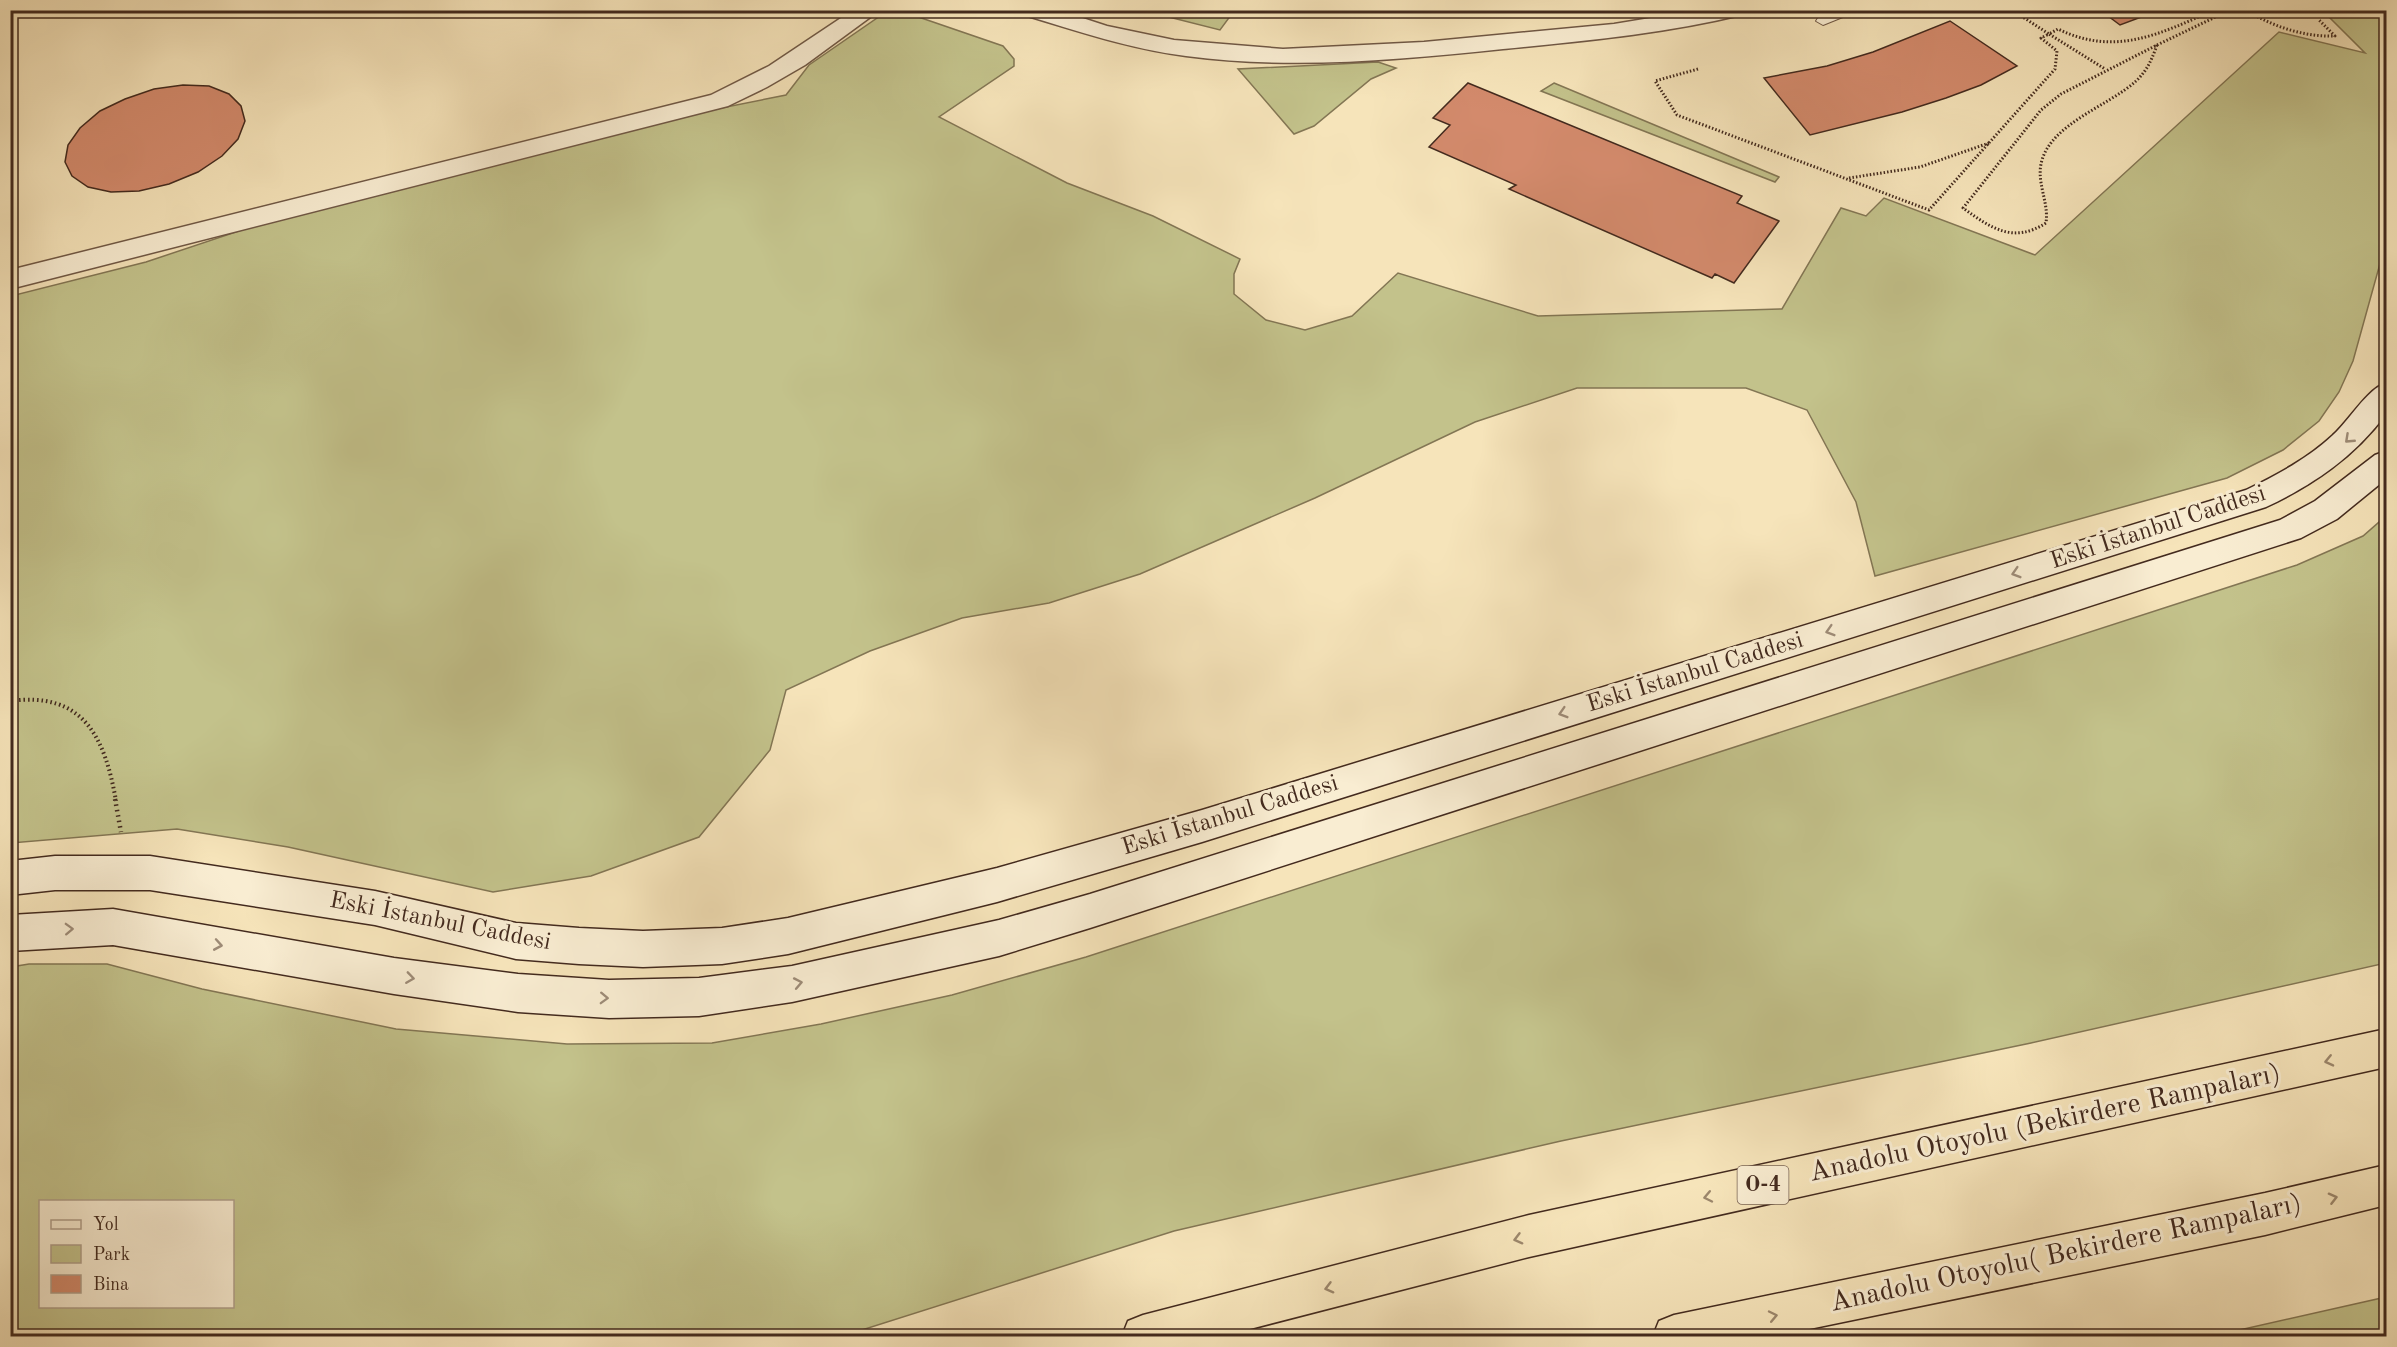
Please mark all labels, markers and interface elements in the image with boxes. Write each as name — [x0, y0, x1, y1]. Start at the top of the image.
one-way arrow — [2346, 432, 2356, 443]
street label: Eski İstanbul Caddesi — [2046, 479, 2269, 574]
one-way arrow — [2011, 566, 2022, 579]
one-way arrow — [1825, 624, 1836, 636]
street label: Eski İstanbul Caddesi — [1583, 626, 1806, 717]
one-way arrow — [1558, 706, 1569, 718]
street label: Eski İstanbul Caddesi — [1118, 769, 1341, 860]
street label: Eski İstanbul Caddesi — [327, 886, 553, 955]
one-way arrow — [64, 922, 73, 935]
one-way arrow — [213, 939, 223, 951]
one-way arrow — [406, 971, 415, 983]
one-way arrow — [793, 977, 803, 990]
one-way arrow — [600, 992, 609, 1005]
one-way arrow — [2325, 1054, 2335, 1067]
street label: Anadolu Otoyolu (Bekirdere Rampaları) — [1807, 1060, 2283, 1188]
road number: O-4 — [1738, 1166, 1788, 1204]
one-way arrow — [1704, 1190, 1714, 1203]
street label: Anadolu Otoyolu( Bekirdere Rampaları) — [1828, 1190, 2304, 1318]
one-way arrow — [2328, 1192, 2338, 1205]
legend — [39, 1200, 234, 1308]
text: Yol — [93, 1216, 119, 1234]
one-way arrow — [1513, 1232, 1524, 1244]
text: Park — [93, 1246, 130, 1264]
text: Bina — [93, 1276, 129, 1294]
one-way arrow — [1324, 1281, 1335, 1293]
one-way arrow — [1767, 1310, 1777, 1323]

